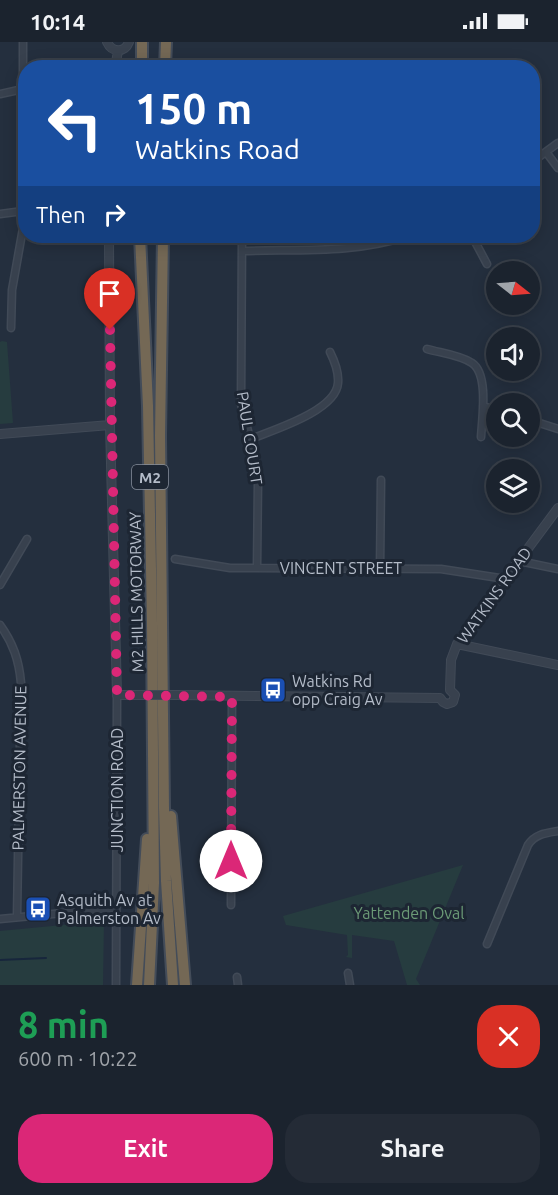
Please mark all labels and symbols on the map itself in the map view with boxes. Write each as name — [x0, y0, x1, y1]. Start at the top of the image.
north arrow — [486, 261, 540, 315]
pin — [84, 268, 135, 330]
street label: PAUL COURT — [234, 390, 266, 486]
road number: M2 — [132, 465, 168, 489]
street label: M2 HILLS MOTORWAY — [126, 511, 146, 672]
street label: WATKINS ROAD — [453, 543, 535, 647]
street label: VINCENT STREET — [280, 559, 402, 577]
place label: Watkins Rd opp Craig Av — [292, 672, 383, 708]
bus stop icon: Watkins Rd opp Craig Av — [258, 675, 288, 705]
street label: PALMERSTON AVENUE — [9, 685, 29, 851]
street label: JUNCTION ROAD — [108, 728, 126, 852]
position arrow — [199, 829, 263, 893]
place label: Asquith Av at Palmerston Av — [57, 891, 161, 927]
bus stop icon: Asquith Av at Palmerston Av — [23, 894, 53, 924]
park label: Yattenden Oval — [353, 904, 465, 922]

